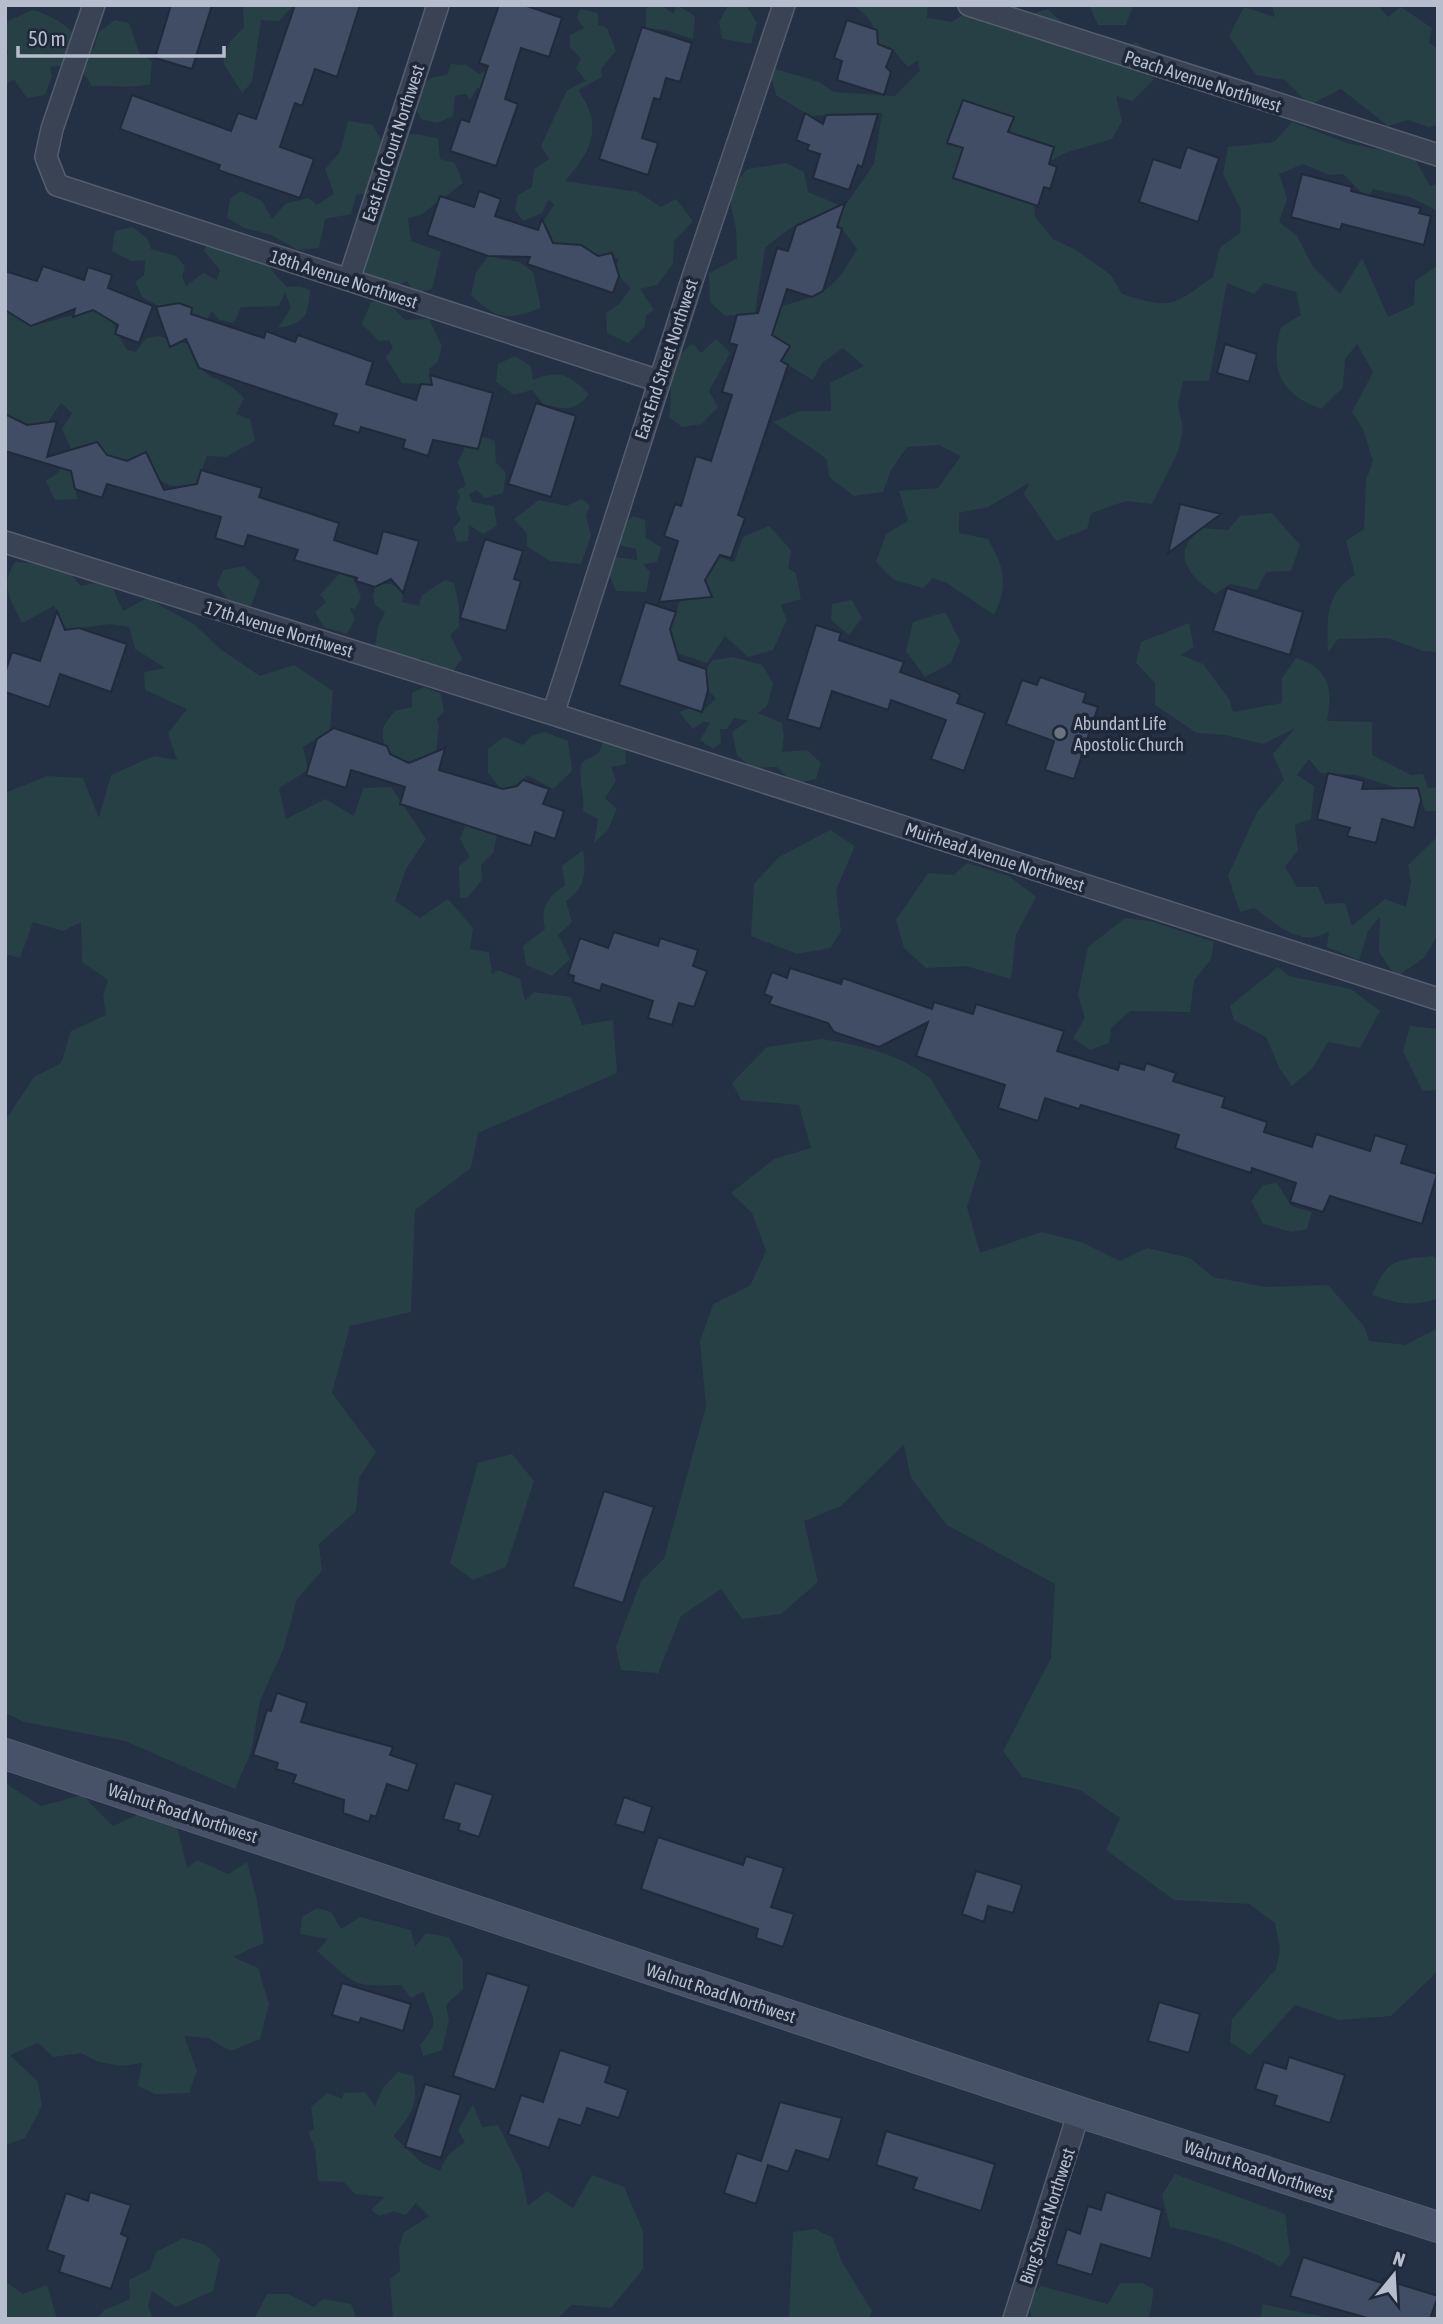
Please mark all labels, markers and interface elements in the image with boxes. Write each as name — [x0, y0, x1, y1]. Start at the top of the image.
scale bar — [18, 14, 224, 58]
text: 50 m — [28, 26, 66, 50]
street label: Peach Avenue Northwest — [1122, 46, 1284, 116]
street label: East End Court Northwest — [358, 62, 428, 224]
street label: 18th Avenue Northwest — [268, 245, 420, 313]
street label: East End Street Northwest — [630, 276, 702, 442]
street label: 17th Avenue Northwest — [202, 596, 356, 662]
place label: Abundant Life Apostolic Church — [1074, 713, 1184, 755]
marker: Abundant Life Apostolic Church — [1052, 725, 1068, 741]
street label: Muirhead Avenue Northwest — [903, 818, 1087, 896]
street label: Walnut Road Northwest — [106, 1779, 260, 1847]
street label: Walnut Road Northwest — [644, 1959, 798, 2027]
street label: Walnut Road Northwest — [1182, 2136, 1336, 2204]
street label: Bing Street Northwest — [1015, 2145, 1079, 2287]
north arrow — [1359, 2240, 1429, 2310]
text: N — [1391, 2247, 1408, 2271]

